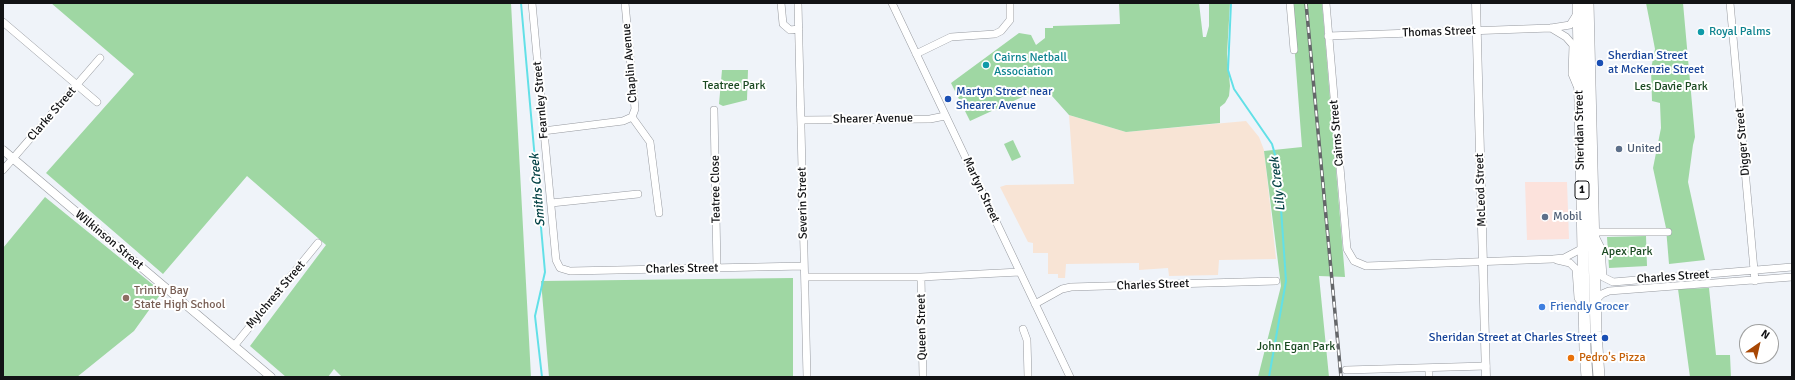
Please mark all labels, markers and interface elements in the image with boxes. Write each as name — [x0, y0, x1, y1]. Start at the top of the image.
street label: Chaplin Avenue — [619, 23, 641, 103]
street label: Thomas Street — [1402, 24, 1476, 40]
place label: Royal Palms — [1709, 25, 1771, 39]
marker: Royal Palms — [1696, 27, 1706, 37]
place label: Sherdian Street at McKenzie Street — [1608, 49, 1704, 77]
place label: Cairns Netball Association — [994, 51, 1067, 79]
marker: Sherdian Street at McKenzie Street — [1595, 58, 1605, 68]
marker: Cairns Netball Association — [981, 60, 991, 70]
street label: Fearnley Street — [530, 61, 552, 139]
park label: Teatree Park — [703, 79, 765, 93]
park label: Les Davie Park — [1634, 80, 1708, 94]
street label: Clarke Street — [25, 84, 79, 144]
place label: Martyn Street near Shearer Avenue — [956, 85, 1052, 113]
street label: Sheridan Street — [1572, 90, 1588, 170]
marker: Martyn Street near Shearer Avenue — [943, 94, 953, 104]
street label: Cairns Street — [1327, 99, 1347, 167]
street label: Digger Street — [1733, 107, 1753, 177]
street label: Shearer Avenue — [833, 111, 913, 127]
place label: United — [1627, 142, 1661, 156]
marker: United — [1614, 144, 1624, 154]
water label: Smiths Creek — [527, 153, 549, 227]
street label: McLeod Street — [1473, 153, 1489, 227]
street label: Teatree Close — [708, 155, 724, 223]
street label: Martyn Street — [960, 155, 1002, 225]
water label: Lily Creek — [1267, 156, 1289, 212]
street label: Severin Street — [795, 167, 811, 239]
road number: 1 — [1575, 181, 1589, 199]
street label: Wilkinson Street — [72, 207, 146, 273]
place label: Mobil — [1553, 210, 1582, 224]
marker: Mobil — [1540, 212, 1550, 222]
park label: Apex Park — [1602, 245, 1652, 259]
street label: Mylchrest Street — [243, 258, 309, 332]
street label: Charles Street — [645, 261, 719, 277]
street label: Charles Street — [1636, 267, 1710, 287]
street label: Charles Street — [1116, 277, 1190, 293]
place label: Trinity Bay State High School — [134, 284, 225, 312]
marker: Trinity Bay State High School — [121, 293, 131, 303]
street label: Queen Street — [914, 293, 930, 361]
place label: Friendly Grocer — [1550, 300, 1629, 314]
marker: Friendly Grocer — [1537, 302, 1547, 312]
north arrow — [1739, 324, 1779, 364]
text: N — [1759, 327, 1772, 342]
place label: Sheridan Street at Charles Street — [1429, 331, 1597, 345]
marker: Sheridan Street at Charles Street — [1600, 333, 1610, 343]
park label: John Egan Park — [1257, 340, 1335, 354]
place label: Pedro's Pizza — [1579, 351, 1645, 365]
marker: Pedro's Pizza — [1566, 353, 1576, 363]

